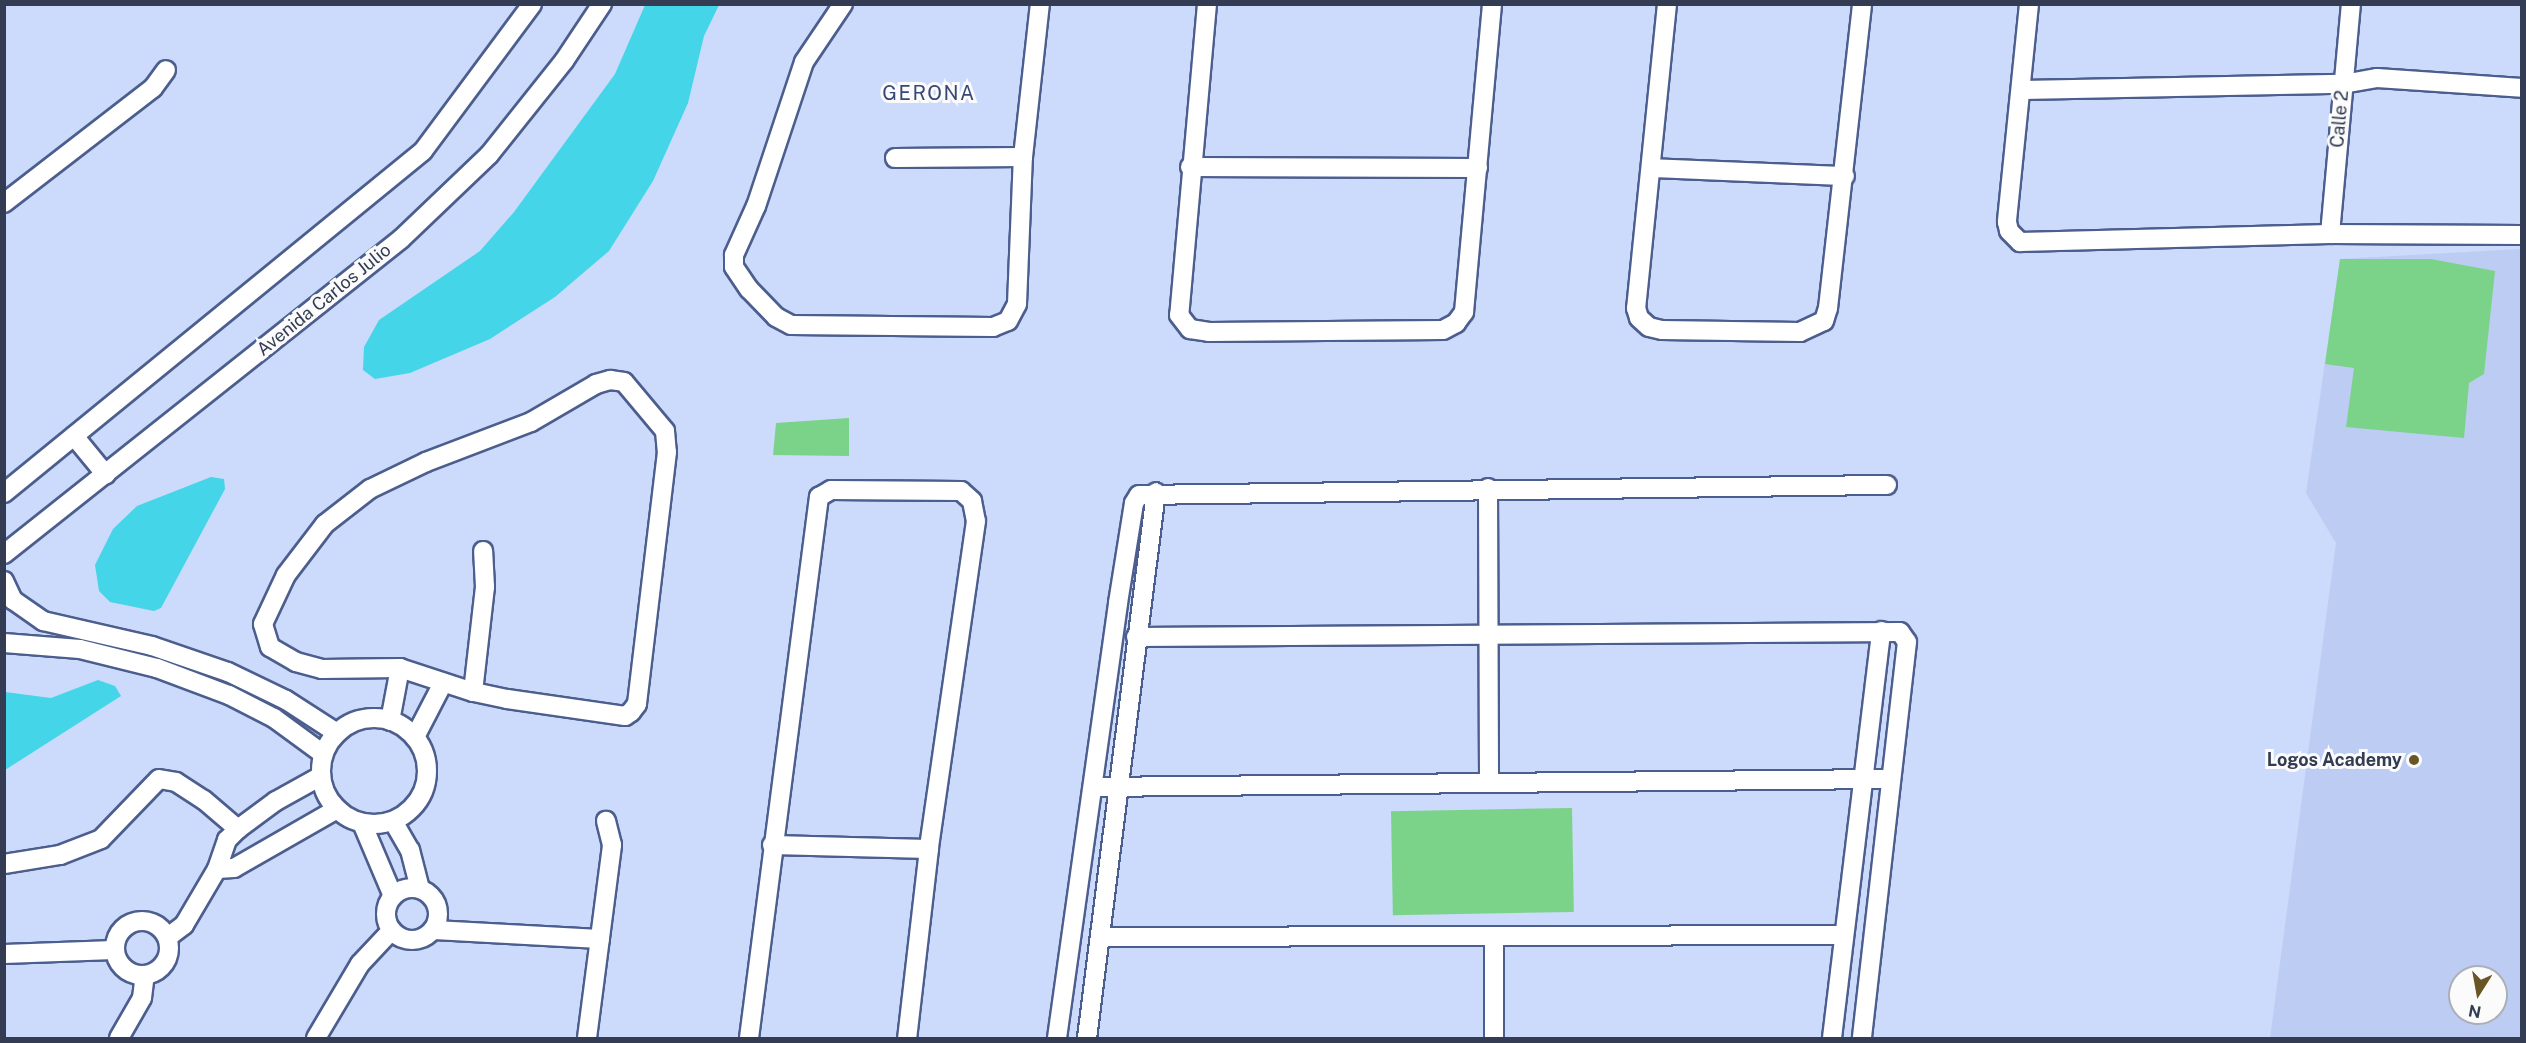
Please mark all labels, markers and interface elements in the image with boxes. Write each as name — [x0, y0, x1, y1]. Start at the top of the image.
district label: GERONA — [882, 81, 976, 105]
street label: Calle 2 — [2327, 89, 2353, 149]
street label: Avenida Carlos Julio — [253, 239, 395, 361]
place label: Logos Academy — [2267, 749, 2402, 771]
marker: Logos Academy — [2407, 753, 2421, 767]
north arrow — [2448, 965, 2508, 1025]
text: N — [2467, 1001, 2483, 1022]

